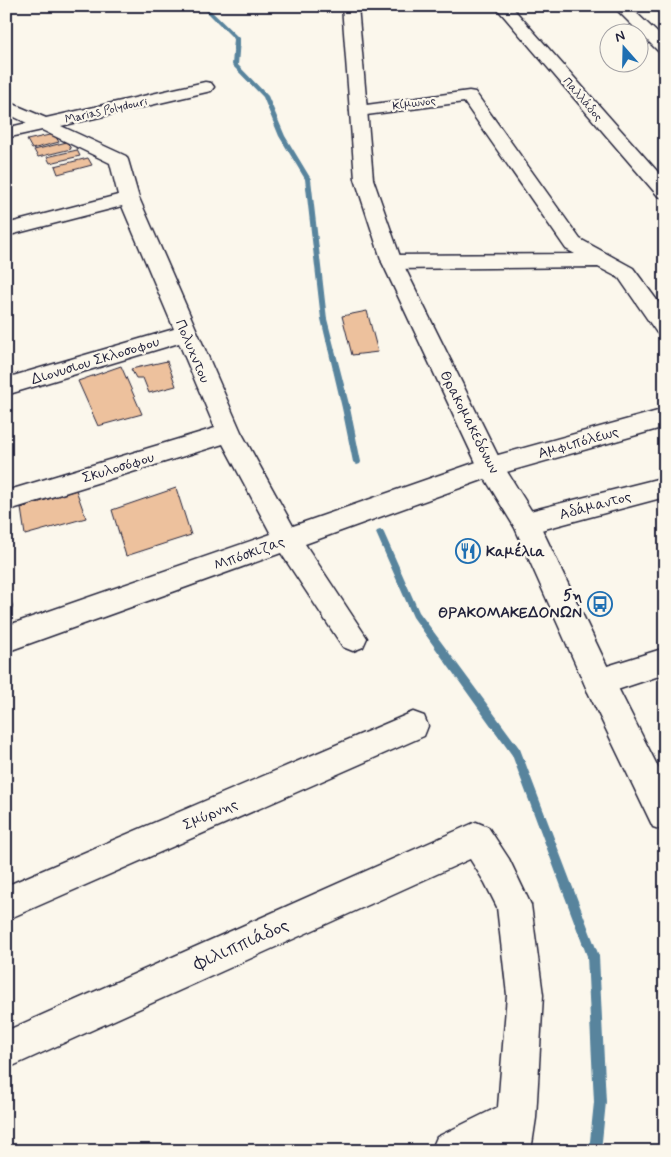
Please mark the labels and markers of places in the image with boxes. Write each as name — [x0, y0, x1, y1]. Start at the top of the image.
restaurant icon: Καμέλια — [455, 538, 481, 564]
place label: Καμέλια — [486, 541, 545, 562]
place label: 5η ΘΡΑΚΟΜΑΚΕΔΟΝΩΝ — [438, 586, 582, 623]
bus stop icon: 5η ΘΡΑΚΟΜΑΚΕΔΟΝΩΝ — [587, 591, 613, 617]

